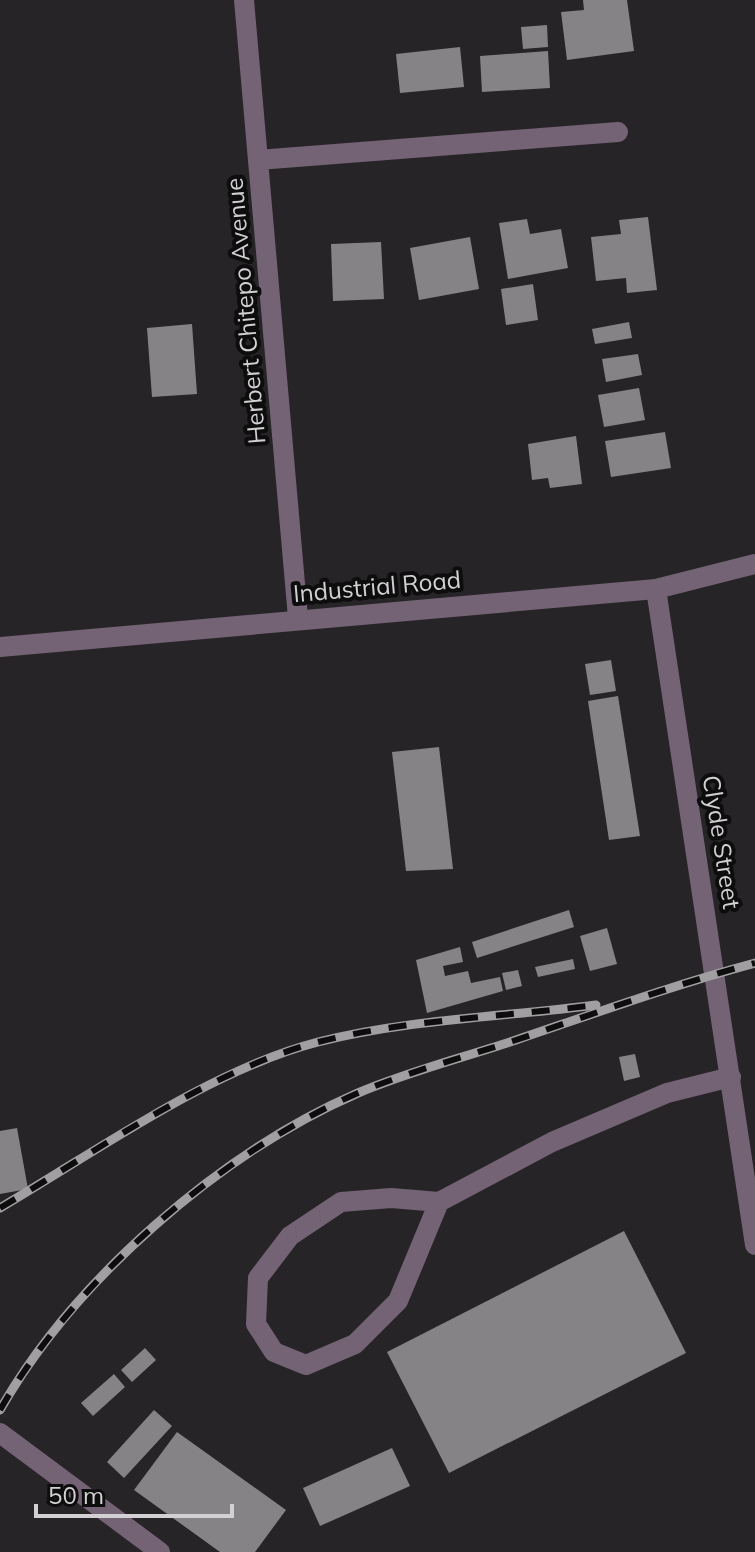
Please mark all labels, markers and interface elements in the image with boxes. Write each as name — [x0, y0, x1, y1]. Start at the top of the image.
street label: Herbert Chitepo Avenue — [218, 177, 272, 445]
street label: Industrial Road — [292, 564, 462, 608]
street label: Clyde Street — [697, 773, 747, 911]
scale bar — [36, 1468, 232, 1518]
text: 50 m — [48, 1480, 104, 1510]

